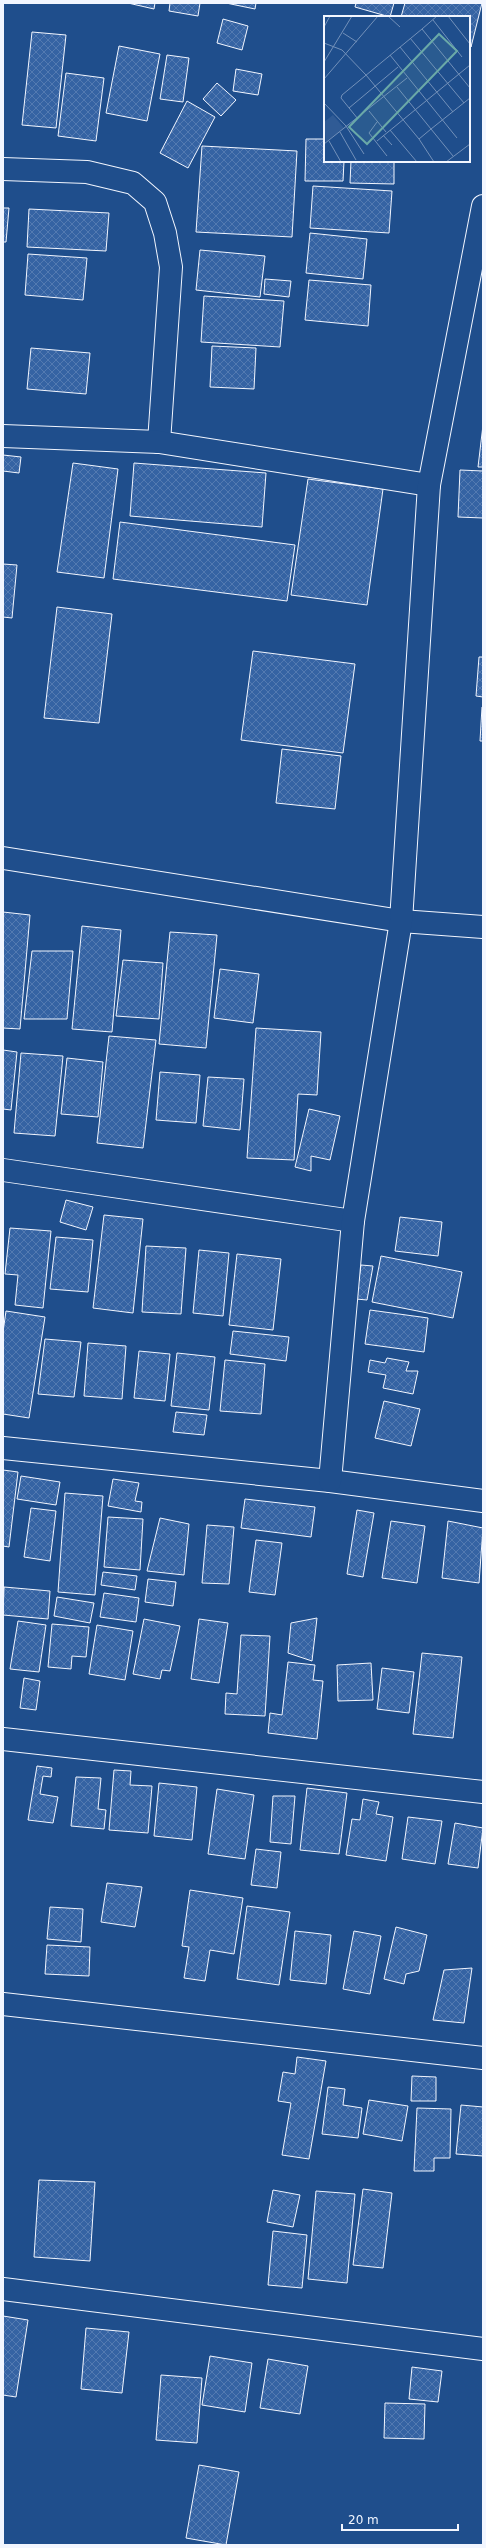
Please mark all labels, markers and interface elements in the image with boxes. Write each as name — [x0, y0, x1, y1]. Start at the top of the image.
inset map — [324, 16, 470, 162]
scale bar — [342, 2506, 458, 2532]
text: 20 m — [348, 2513, 379, 2527]

